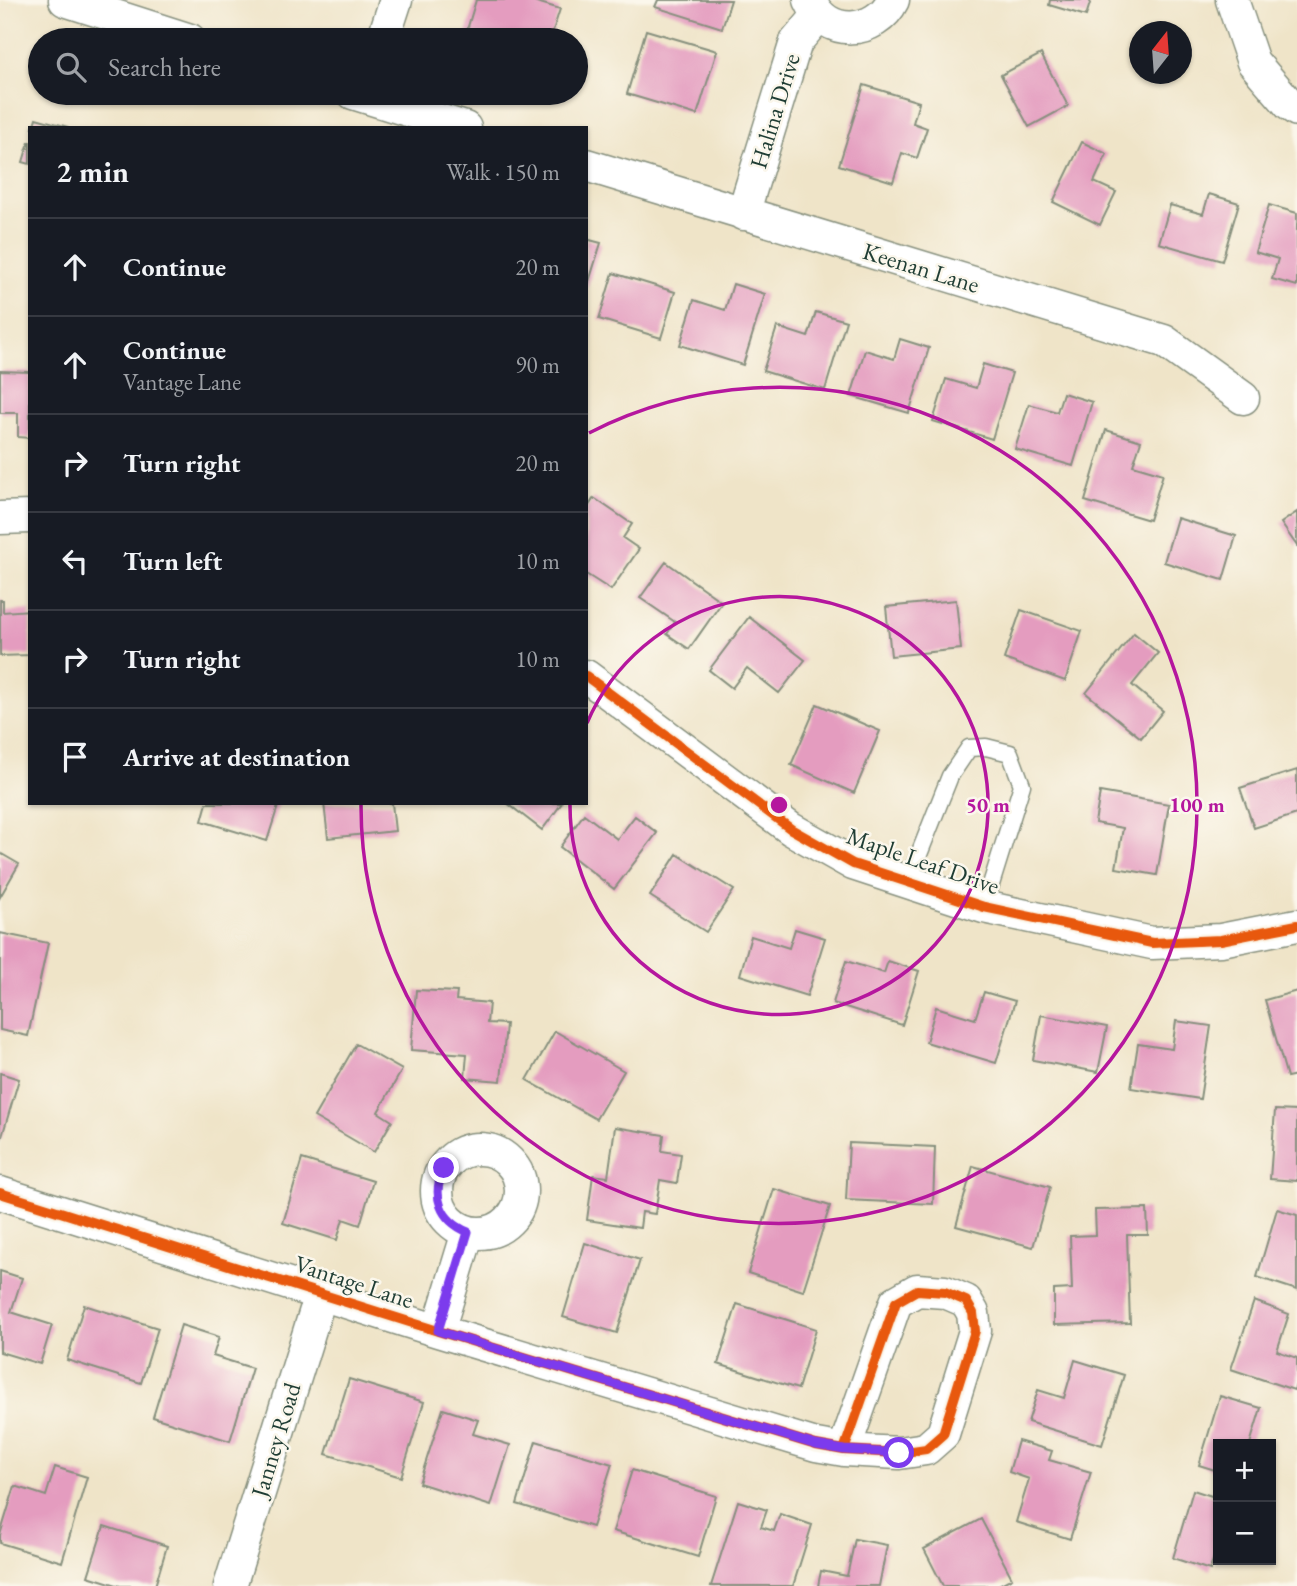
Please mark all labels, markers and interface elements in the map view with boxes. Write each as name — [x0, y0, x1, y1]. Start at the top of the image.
north arrow — [1129, 21, 1192, 84]
search box — [28, 28, 588, 105]
icon: search — [52, 48, 90, 86]
street label: Halina Drive — [742, 49, 807, 172]
text: Search here — [108, 50, 221, 84]
text: 2 min — [56, 152, 129, 191]
text: Walk · 150 m — [446, 157, 560, 187]
street label: Keenan Lane — [859, 235, 983, 300]
icon: ahead — [56, 248, 94, 286]
text: Continue — [123, 250, 226, 284]
text: 20 m — [515, 252, 560, 282]
text: Continue — [123, 333, 226, 367]
icon: ahead — [56, 346, 94, 384]
text: 90 m — [515, 350, 560, 380]
text: Vantage Lane — [123, 367, 241, 397]
icon: right — [56, 444, 94, 482]
text: Turn right — [123, 446, 241, 480]
text: 20 m — [515, 448, 560, 478]
icon: left — [56, 542, 94, 580]
text: Turn left — [123, 544, 222, 578]
text: 10 m — [515, 546, 560, 576]
icon: right — [56, 640, 94, 678]
text: Turn right — [123, 642, 241, 676]
text: 10 m — [515, 644, 560, 674]
icon: arrive — [56, 738, 94, 776]
text: Arrive at destination — [123, 740, 350, 774]
text: 50 m — [966, 791, 1010, 818]
text: 100 m — [1169, 791, 1225, 818]
centre of rings — [767, 793, 791, 817]
street label: Maple Leaf Drive — [843, 820, 1004, 901]
route end — [428, 1152, 459, 1183]
street label: Vantage Lane — [291, 1248, 418, 1315]
street label: Janney Road — [243, 1378, 308, 1503]
route start — [883, 1437, 914, 1468]
map controls — [1213, 1439, 1276, 1565]
button: + — [1213, 1439, 1276, 1502]
button: − — [1213, 1502, 1276, 1565]

